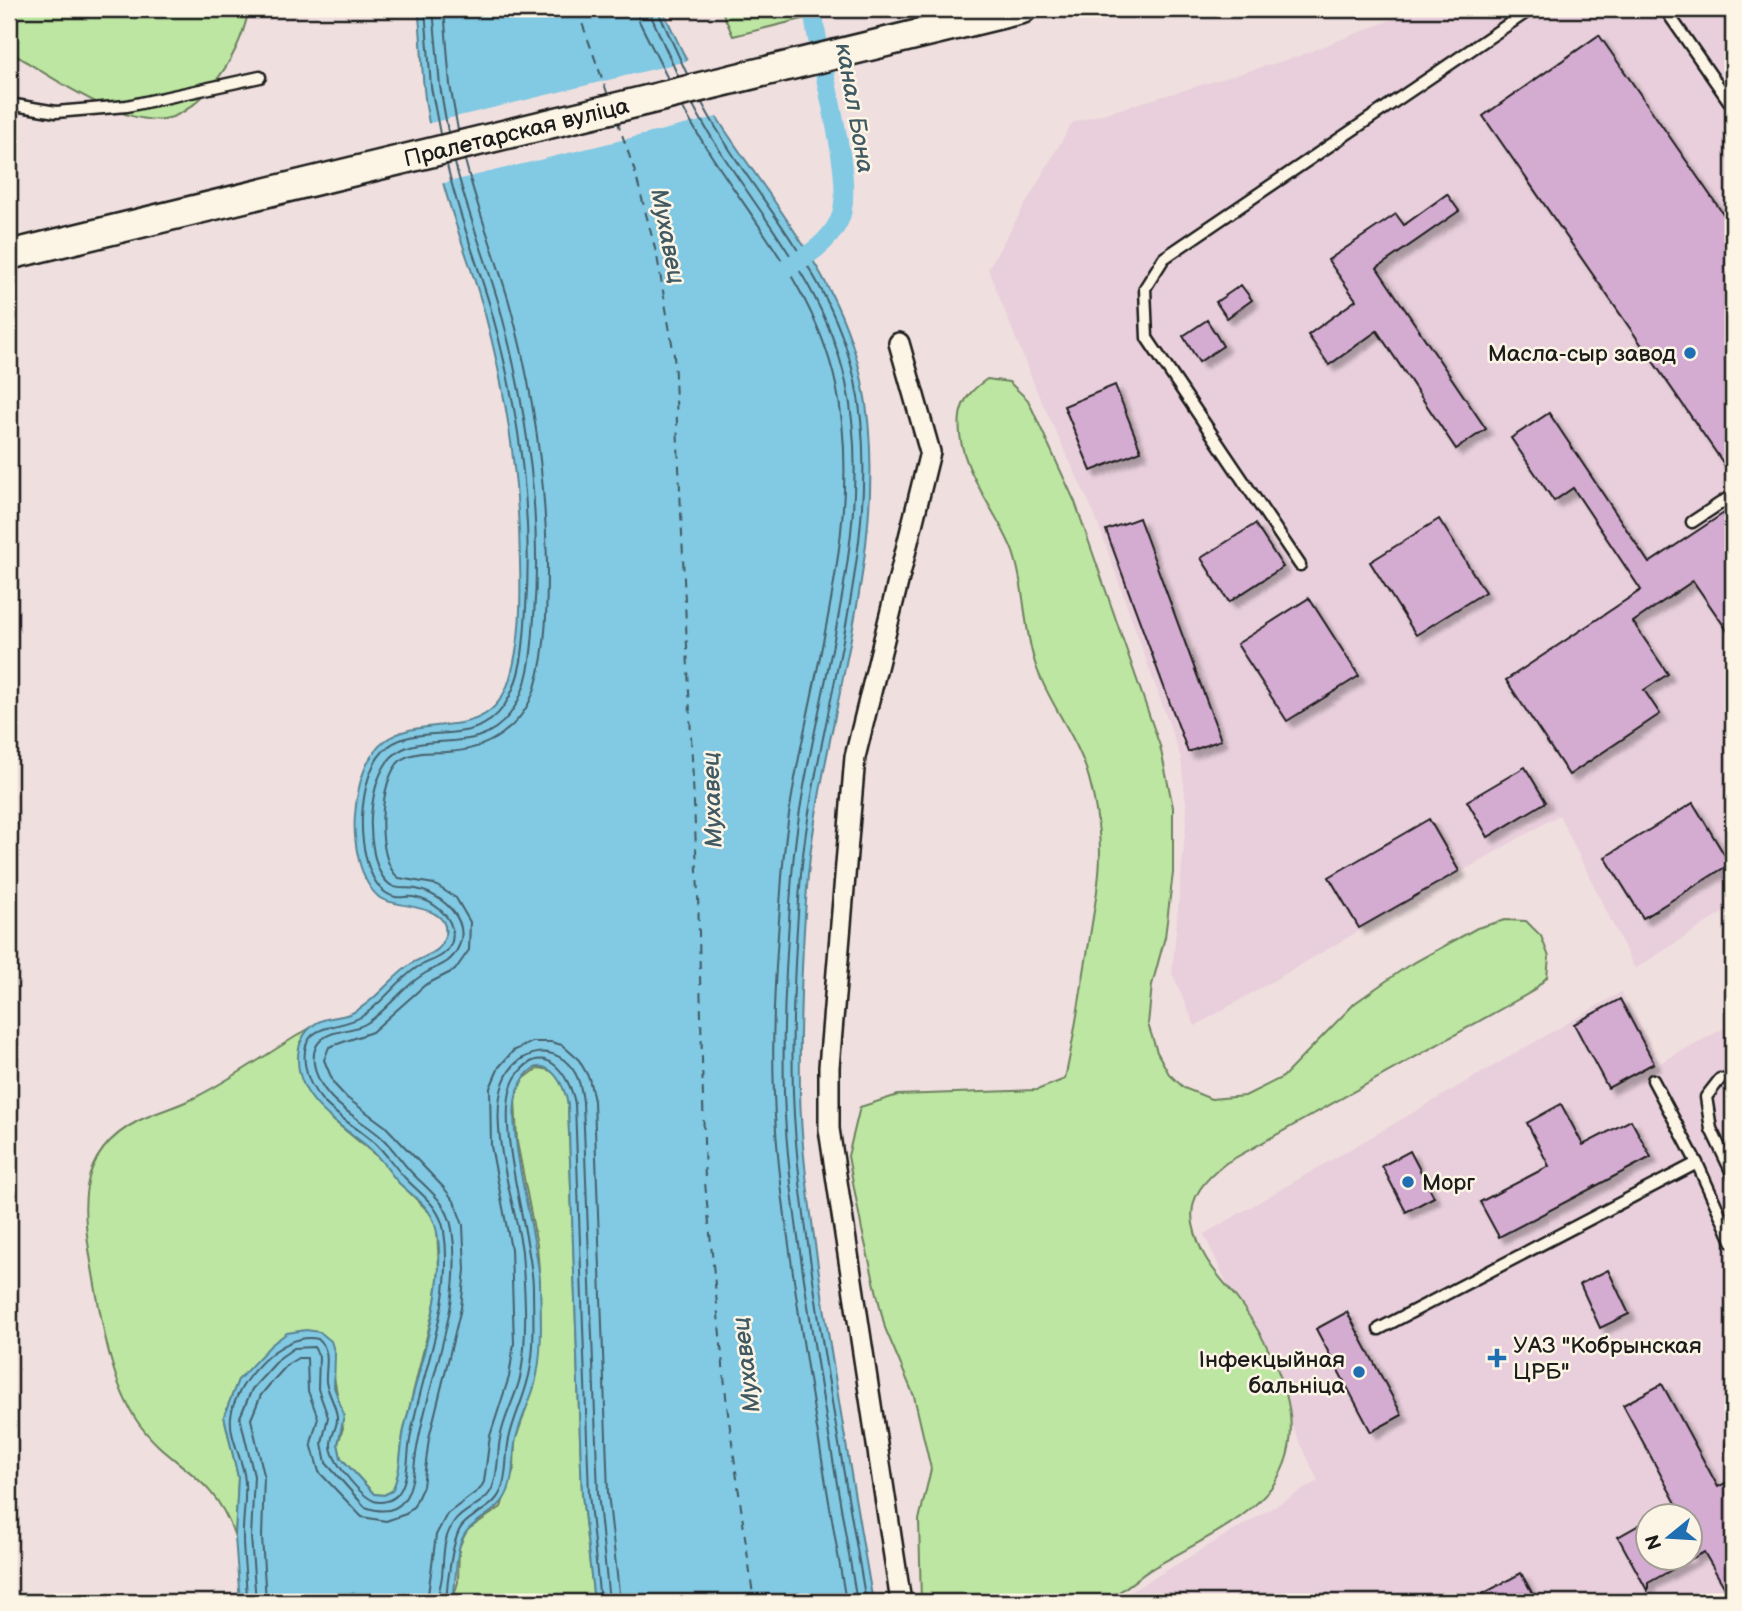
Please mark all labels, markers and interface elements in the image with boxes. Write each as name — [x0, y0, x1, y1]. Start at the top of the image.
water label: канал Бона — [829, 41, 880, 176]
street label: Пралетарская вуліца — [401, 92, 632, 174]
water label: Мухавец — [644, 186, 691, 286]
place label: Масла-сыр завод — [1488, 340, 1676, 368]
marker: Масла-сыр завод — [1682, 345, 1698, 361]
water label: Мухавец — [696, 751, 729, 849]
place label: Морг — [1422, 1169, 1475, 1197]
marker: Морг — [1400, 1174, 1416, 1190]
water label: Мухавец — [726, 1315, 767, 1414]
place label: УАЗ "Кобрынская ЦРБ" — [1513, 1332, 1702, 1386]
place label: Інфекцыйная бальніца — [1199, 1346, 1345, 1400]
marker: УАЗ "Кобрынская ЦРБ" — [1487, 1348, 1507, 1368]
marker: Інфекцыйная бальніца — [1351, 1364, 1367, 1380]
north arrow — [1634, 1502, 1704, 1572]
text: N — [1641, 1531, 1667, 1552]

